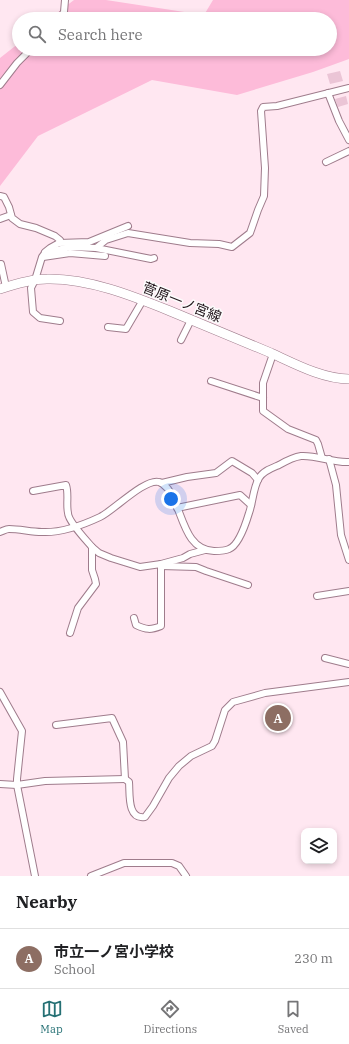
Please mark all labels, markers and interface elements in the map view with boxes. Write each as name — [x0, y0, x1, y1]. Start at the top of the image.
search box — [12, 12, 337, 56]
icon: search — [26, 23, 48, 45]
text: Search here — [58, 25, 143, 44]
street label: 菅原一ノ宮線 — [140, 278, 224, 326]
your location — [161, 489, 181, 509]
pin: A — [265, 703, 291, 733]
map controls — [301, 828, 337, 864]
button: layers — [301, 828, 337, 864]
text: Nearby — [16, 891, 77, 913]
text: 市立一ノ宮小学校 — [54, 942, 174, 961]
text: A — [24, 950, 34, 967]
text: 230 m — [294, 950, 333, 967]
text: School — [54, 961, 95, 978]
tab: Map — [40, 998, 63, 1036]
tab: Directions — [143, 998, 197, 1036]
tab: Saved — [278, 998, 309, 1036]

